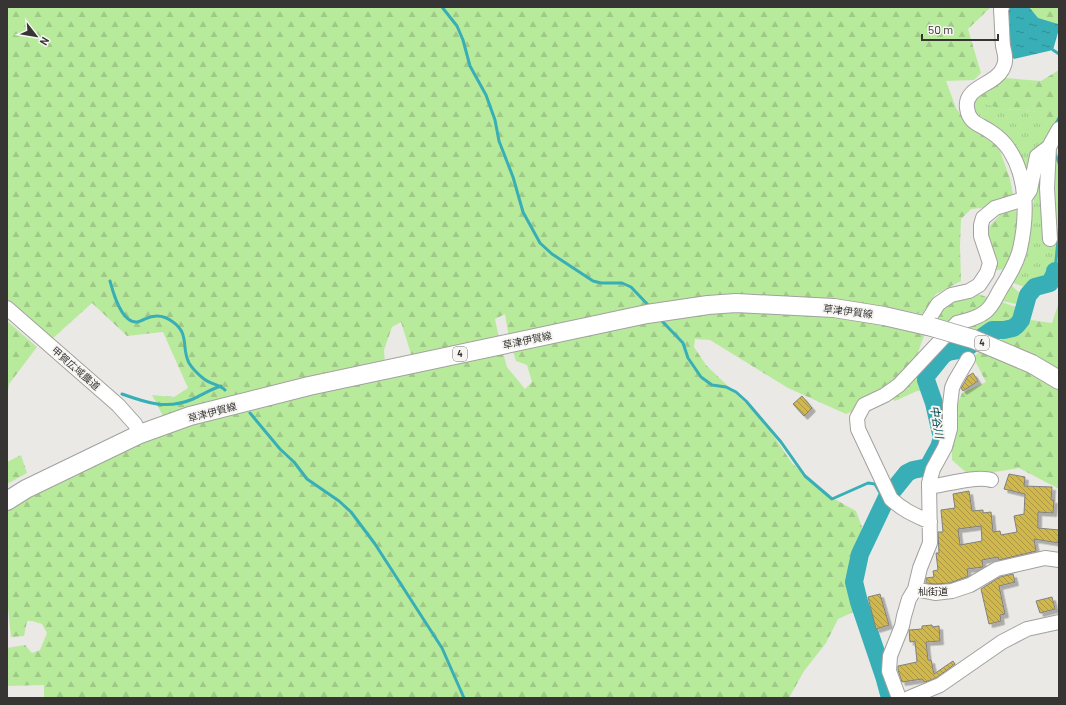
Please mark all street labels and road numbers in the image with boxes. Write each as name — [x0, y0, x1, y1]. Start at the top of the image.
street label: 草津伊賀線 — [822, 302, 874, 320]
street label: 草津伊賀線 — [501, 329, 553, 351]
road number: 4 — [975, 336, 989, 350]
street label: 甲賀広域農道 — [49, 344, 103, 392]
road number: 4 — [453, 347, 467, 361]
street label: 草津伊賀線 — [186, 400, 238, 424]
street label: 杣街道 — [918, 585, 948, 597]

